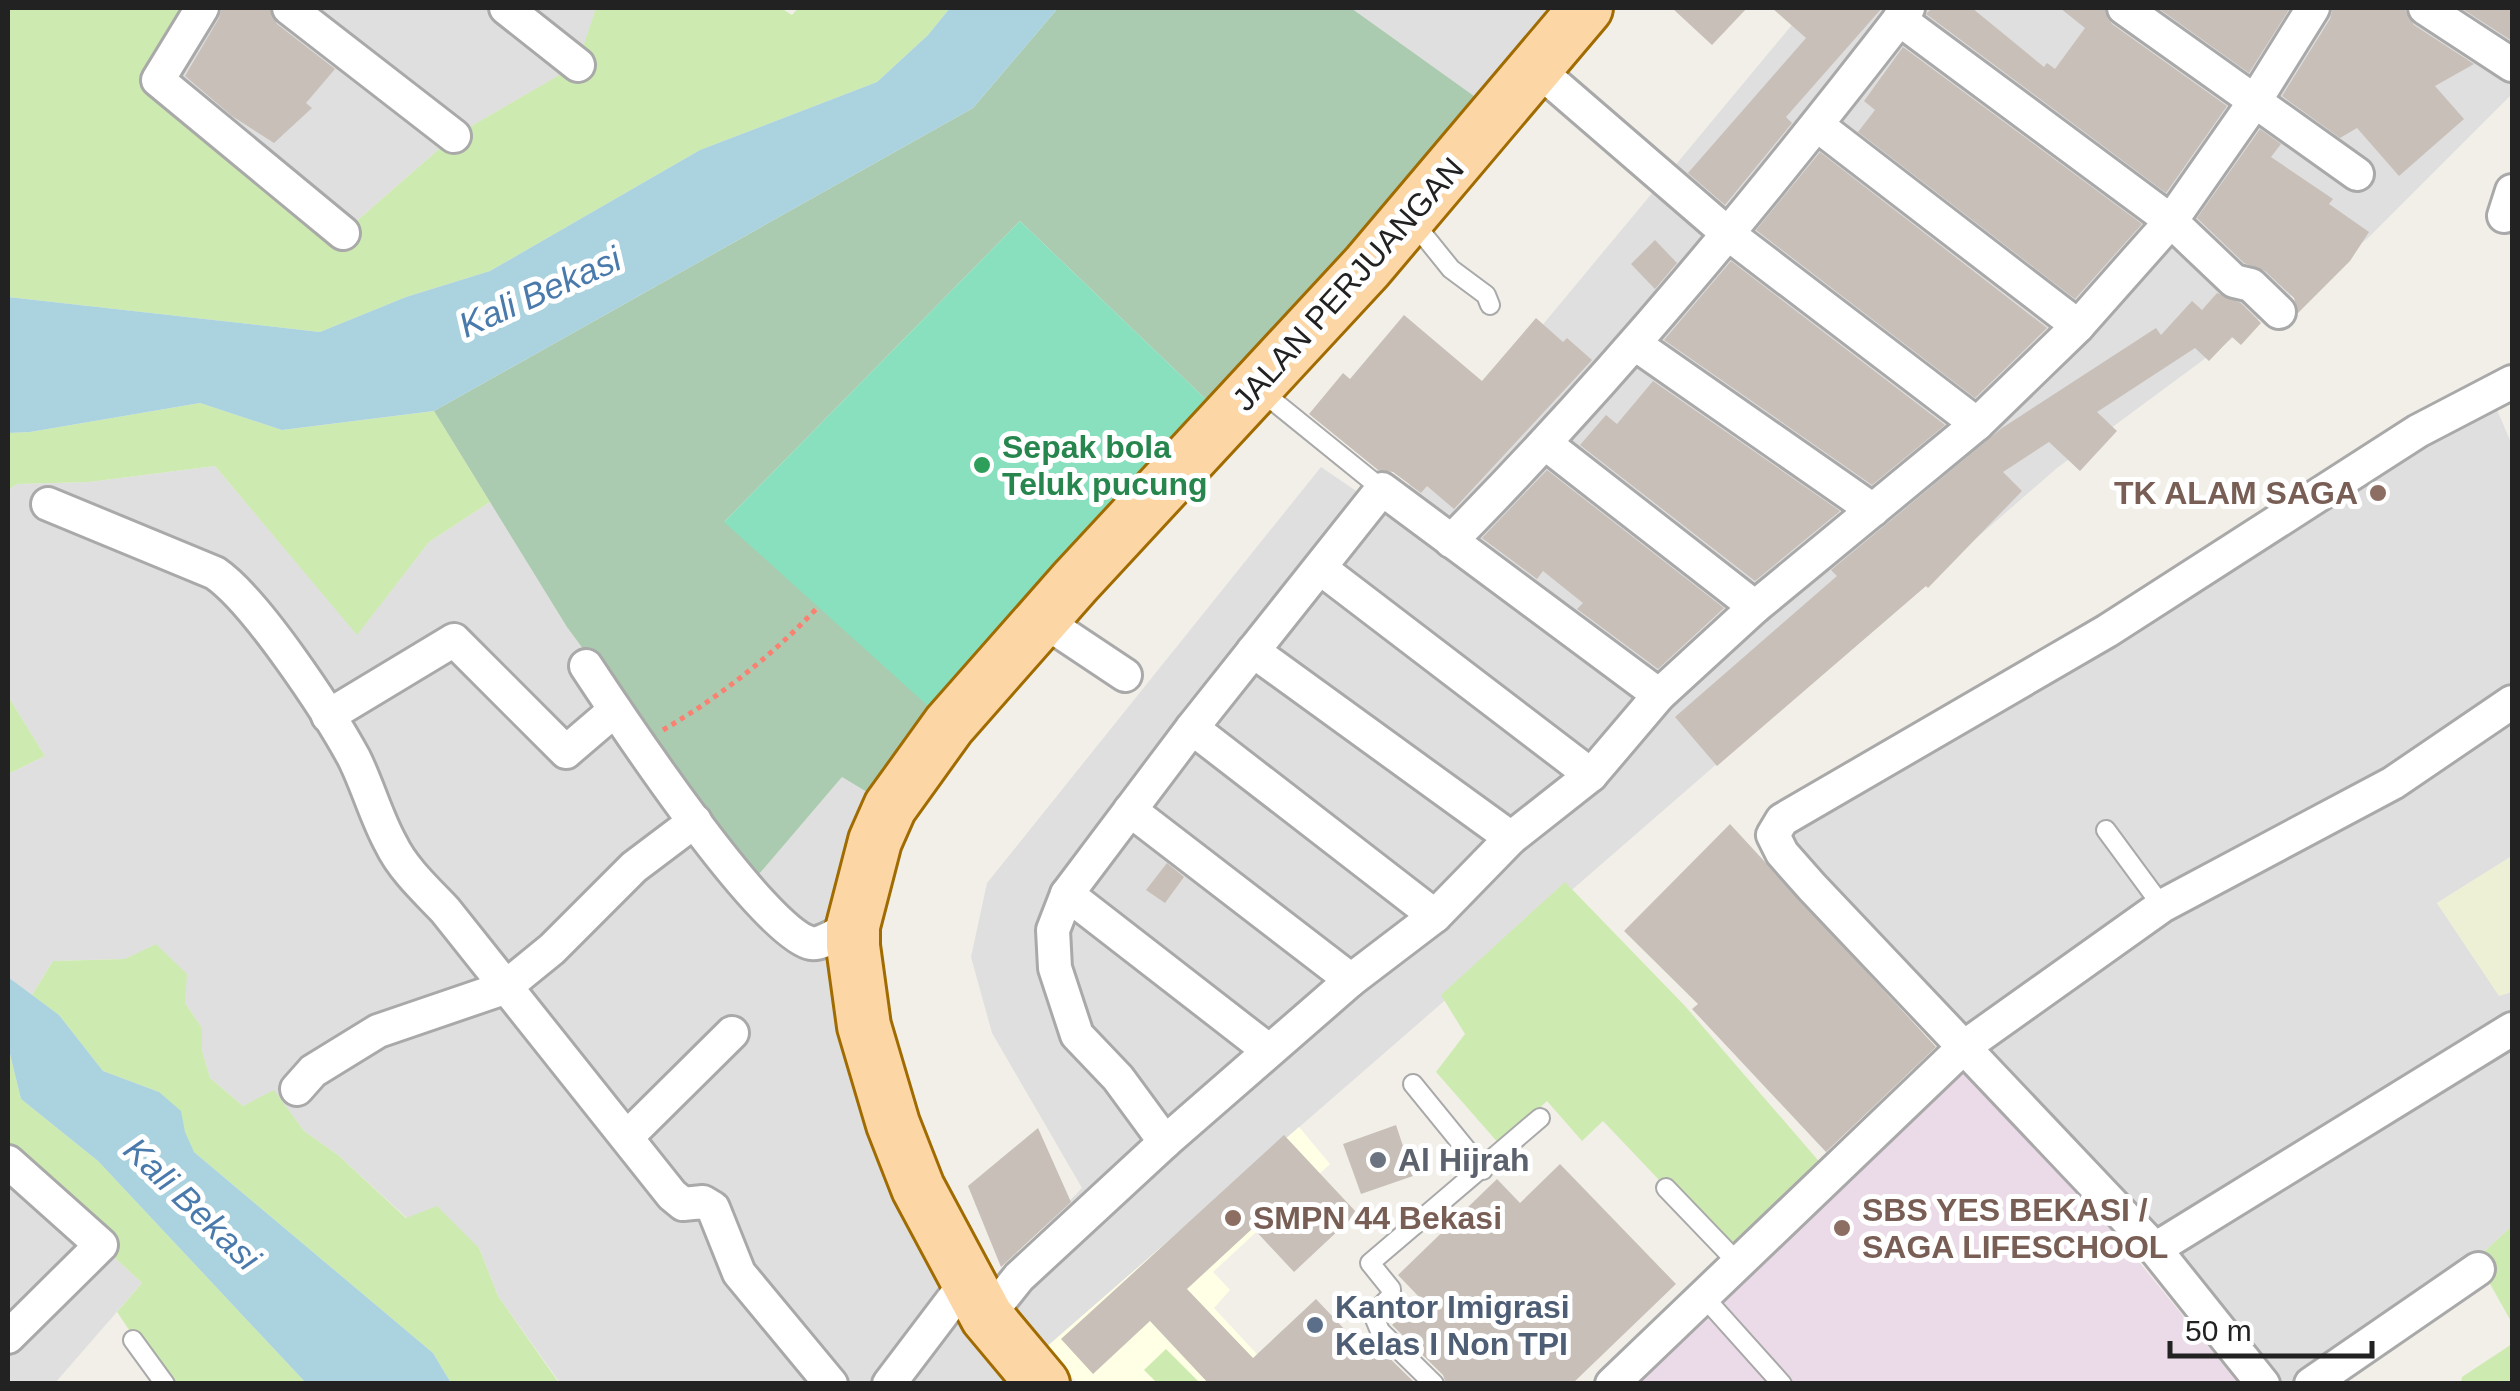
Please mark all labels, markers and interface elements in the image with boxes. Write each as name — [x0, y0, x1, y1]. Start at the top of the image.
street label: JALAN PERJUANGAN — [1225, 150, 1471, 418]
water label: Kali Bekasi — [453, 238, 628, 345]
place label: Sepak bola Teluk pucung — [1002, 429, 1208, 502]
marker: Sepak bola Teluk pucung — [971, 454, 993, 476]
place label: TK ALAM SAGA — [2114, 475, 2358, 511]
marker: TK ALAM SAGA — [2367, 482, 2389, 504]
water label: Kali Bekasi — [117, 1129, 269, 1279]
place label: Al Hijrah — [1398, 1142, 1530, 1178]
marker: Al Hijrah — [1367, 1149, 1389, 1171]
place label: SBS YES BEKASI / SAGA LIFESCHOOL — [1862, 1192, 2168, 1265]
place label: SMPN 44 Bekasi — [1253, 1200, 1502, 1236]
marker: SMPN 44 Bekasi — [1222, 1207, 1244, 1229]
marker: SBS YES BEKASI / SAGA LIFESCHOOL — [1831, 1217, 1853, 1239]
place label: Kantor Imigrasi Kelas I Non TPI — [1335, 1289, 1570, 1362]
scale bar — [2170, 1296, 2372, 1358]
marker: Kantor Imigrasi Kelas I Non TPI — [1304, 1314, 1326, 1336]
text: 50 m — [2185, 1314, 2252, 1347]

